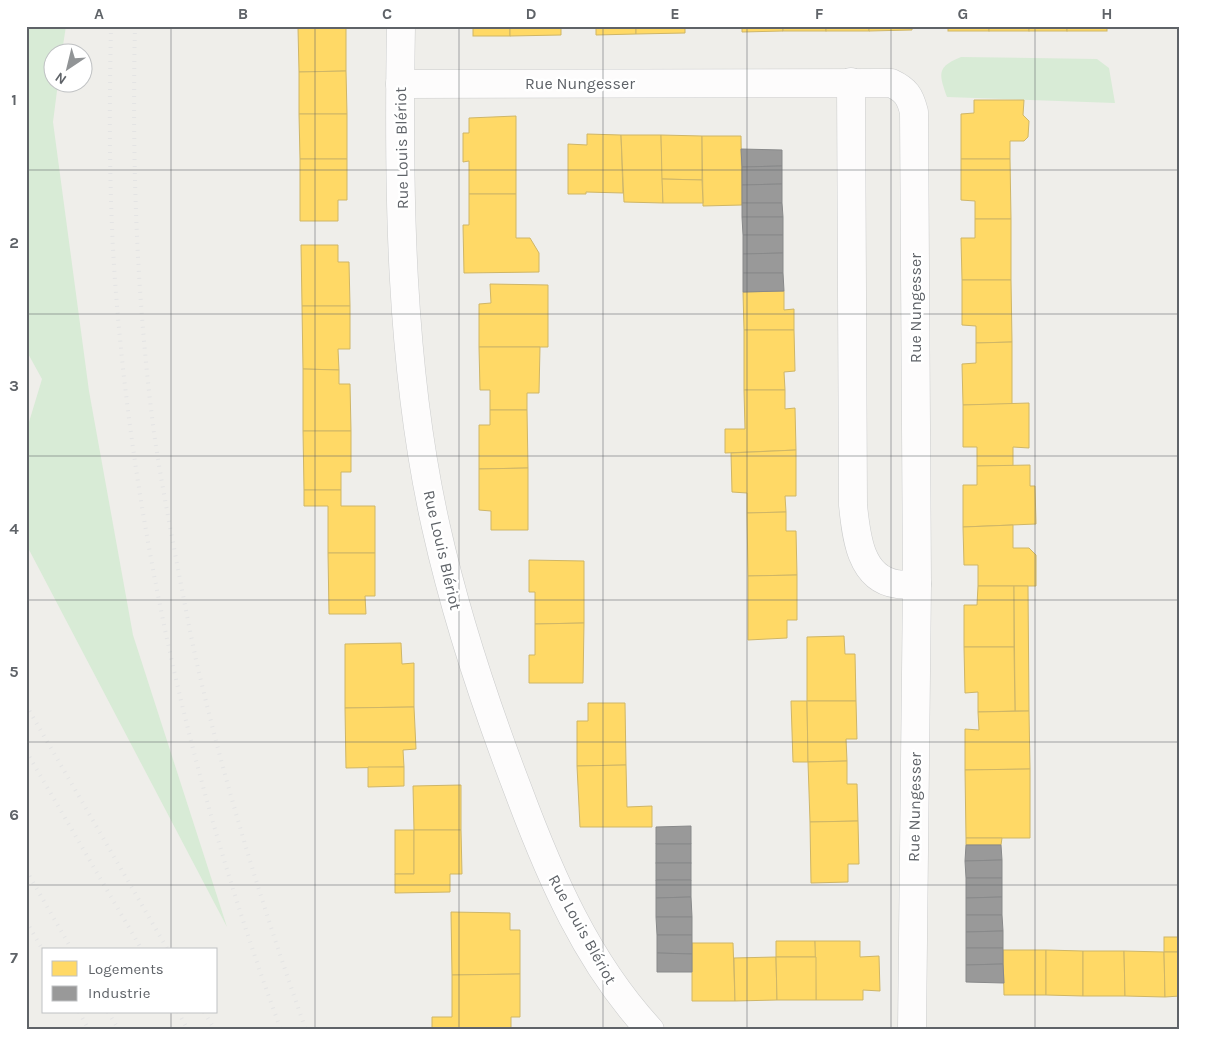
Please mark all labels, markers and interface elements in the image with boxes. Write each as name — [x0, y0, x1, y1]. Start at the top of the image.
text: A — [94, 4, 104, 23]
text: B — [238, 4, 248, 23]
text: C — [382, 4, 392, 23]
text: D — [526, 4, 537, 23]
text: E — [670, 4, 680, 23]
text: F — [815, 4, 824, 23]
text: G — [958, 4, 968, 23]
text: H — [1101, 4, 1113, 23]
north arrow — [42, 42, 92, 92]
text: N — [52, 68, 70, 88]
street label: Rue Nungesser — [525, 74, 635, 93]
street label: Rue Louis Blériot — [391, 87, 412, 209]
text: 1 — [11, 90, 17, 109]
text: 2 — [9, 233, 19, 252]
street label: Rue Nungesser — [906, 253, 925, 363]
text: 3 — [9, 376, 19, 395]
street label: Rue Louis Blériot — [419, 488, 466, 612]
text: 4 — [9, 519, 19, 538]
text: 5 — [9, 662, 19, 681]
street label: Rue Nungesser — [904, 752, 925, 862]
text: 6 — [9, 805, 19, 824]
street label: Rue Louis Blériot — [545, 871, 621, 987]
text: 7 — [10, 948, 18, 967]
legend — [42, 948, 218, 1014]
text: Logements — [88, 960, 164, 978]
text: Industrie — [88, 984, 150, 1002]

